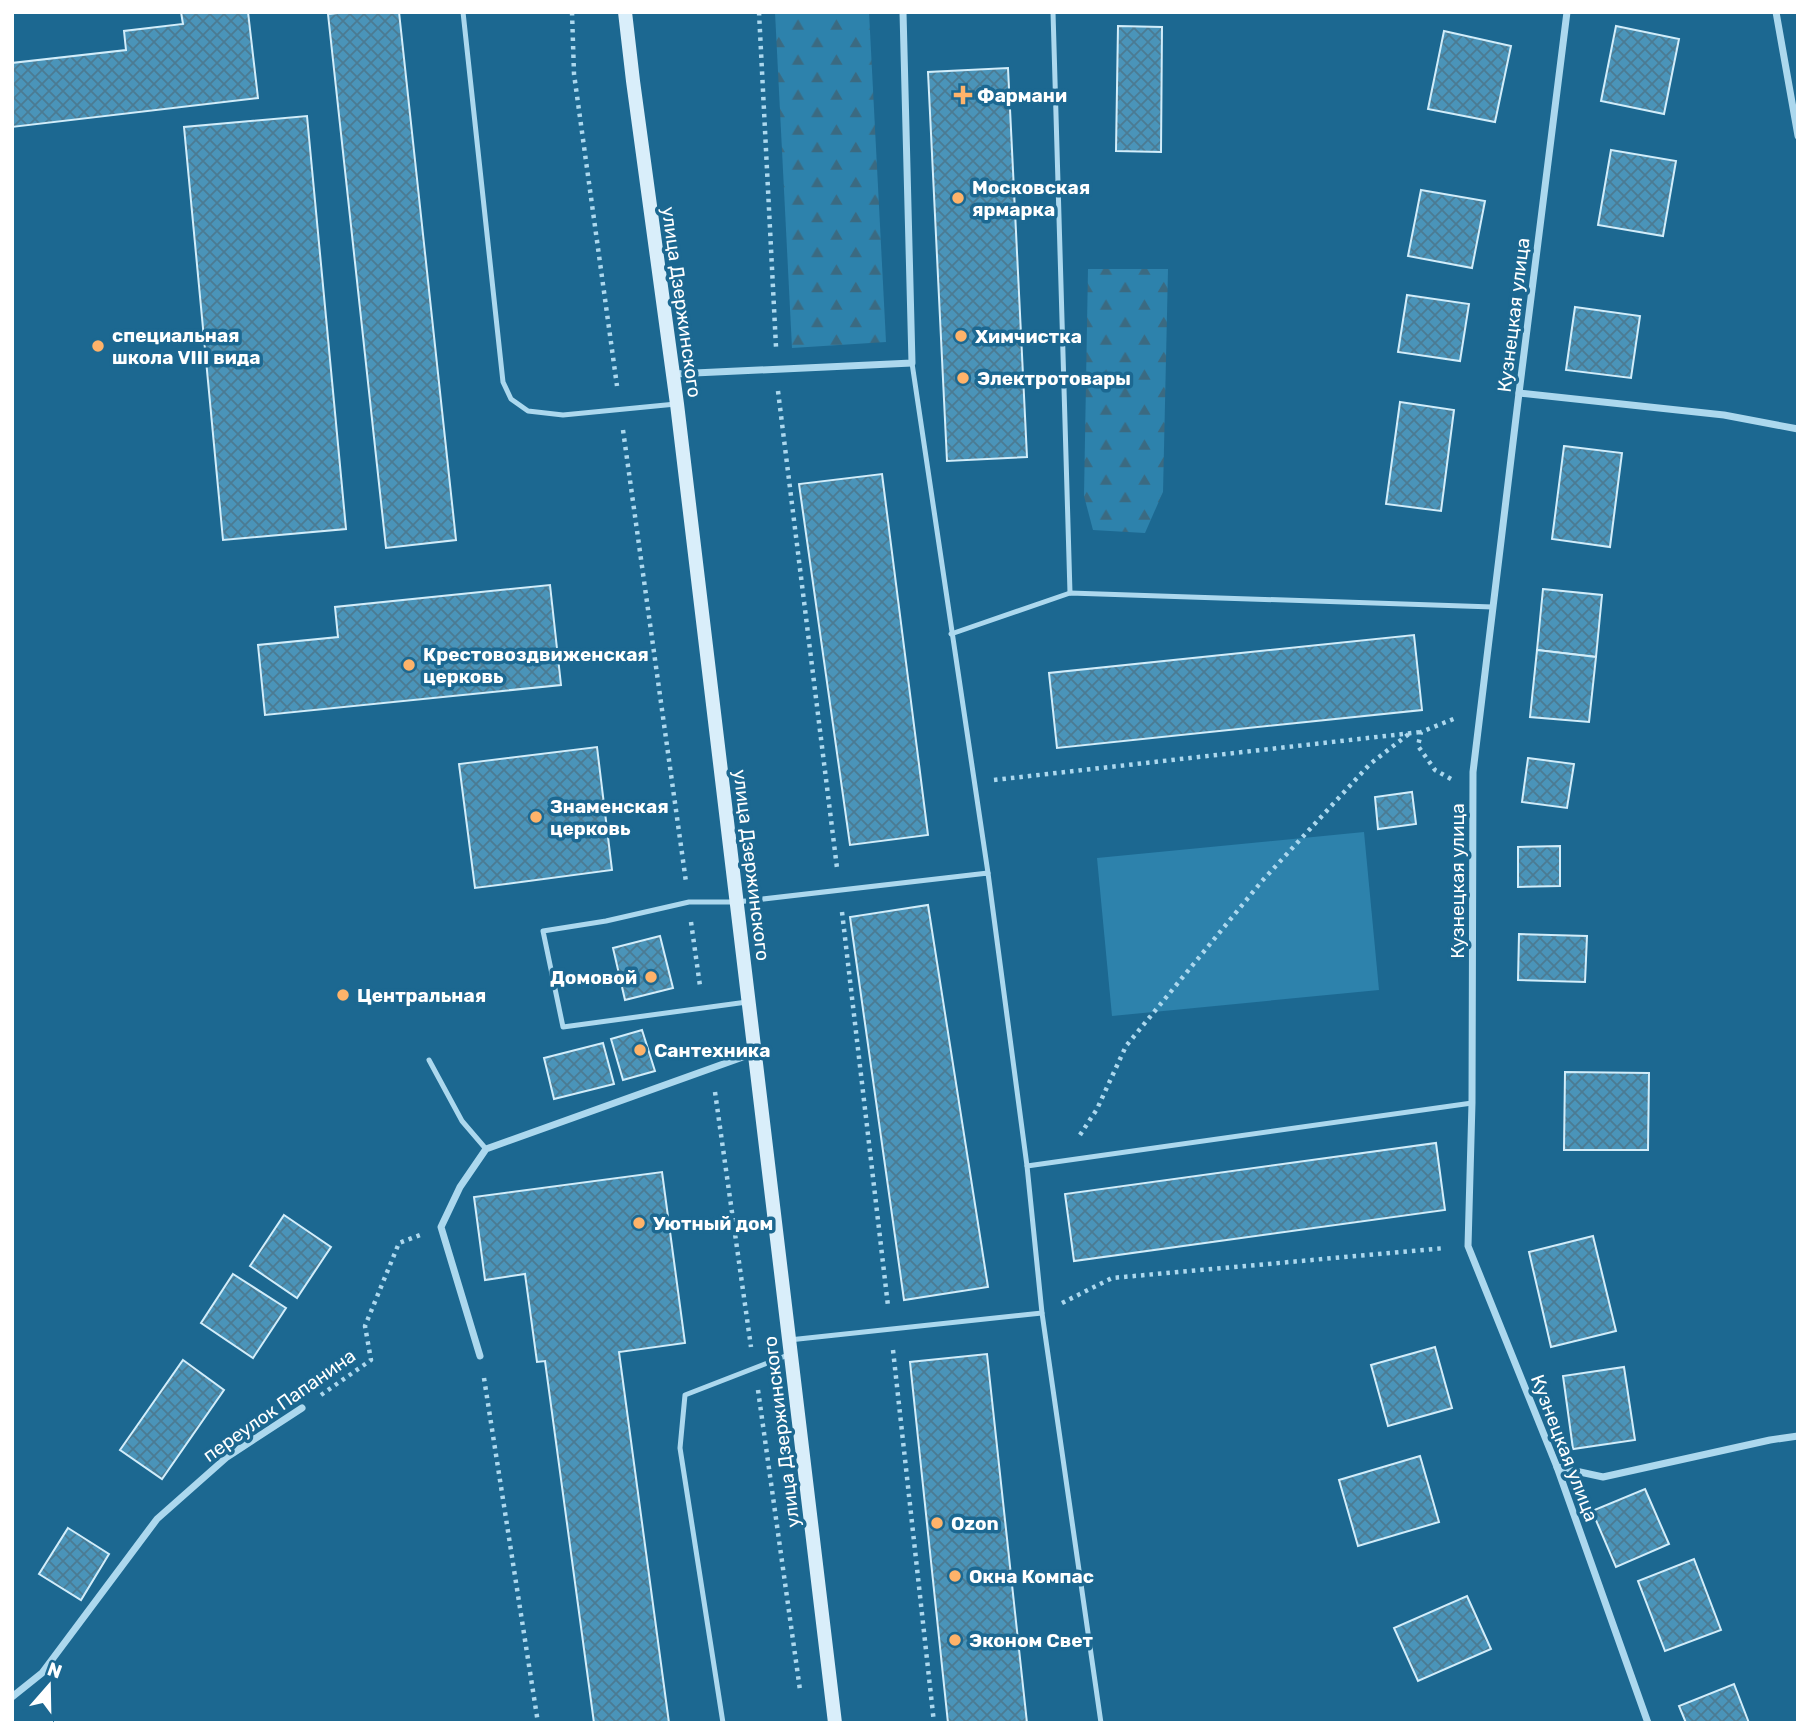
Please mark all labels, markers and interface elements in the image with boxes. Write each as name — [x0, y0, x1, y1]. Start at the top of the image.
place label: Фармани — [977, 84, 1067, 107]
marker: Фармани — [955, 87, 971, 103]
place label: Московская ярмарка — [972, 176, 1090, 221]
marker: Московская ярмарка — [950, 190, 966, 206]
street label: улица Дзержинского — [657, 205, 706, 399]
street label: Кузнецкая улица — [1493, 236, 1534, 394]
place label: специальная школа VIII вида — [112, 324, 260, 369]
place label: Химчистка — [975, 325, 1082, 348]
marker: Химчистка — [953, 328, 969, 344]
marker: специальная школа VIII вида — [90, 338, 106, 354]
place label: Электротовары — [977, 367, 1131, 390]
marker: Электротовары — [955, 370, 971, 386]
place label: Крестовоздвиженская церковь — [423, 643, 649, 688]
marker: Крестовоздвиженская церковь — [401, 657, 417, 673]
street label: улица Дзержинского — [728, 768, 775, 962]
place label: Знаменская церковь — [550, 795, 669, 840]
street label: Кузнецкая улица — [1446, 803, 1469, 959]
marker: Знаменская церковь — [528, 809, 544, 825]
place label: Домовой — [550, 966, 637, 989]
marker: Домовой — [643, 969, 659, 985]
place label: Центральная — [357, 984, 486, 1007]
marker: Центральная — [335, 987, 351, 1003]
place label: Сантехника — [654, 1039, 771, 1062]
marker: Сантехника — [632, 1042, 648, 1058]
place label: Уютный дом — [653, 1212, 773, 1235]
marker: Уютный дом — [631, 1215, 647, 1231]
street label: улица Дзержинского — [758, 1335, 805, 1529]
street label: переулок Папанина — [199, 1344, 360, 1467]
street label: Кузнецкая улица — [1526, 1371, 1603, 1525]
place label: Ozon — [951, 1512, 999, 1535]
marker: Ozon — [929, 1515, 945, 1531]
place label: Окна Компас — [969, 1565, 1094, 1588]
marker: Окна Компас — [947, 1568, 963, 1584]
place label: Эконом Свет — [969, 1629, 1094, 1652]
marker: Эконом Свет — [947, 1632, 963, 1648]
north arrow — [14, 1651, 84, 1721]
text: N — [44, 1657, 65, 1684]

